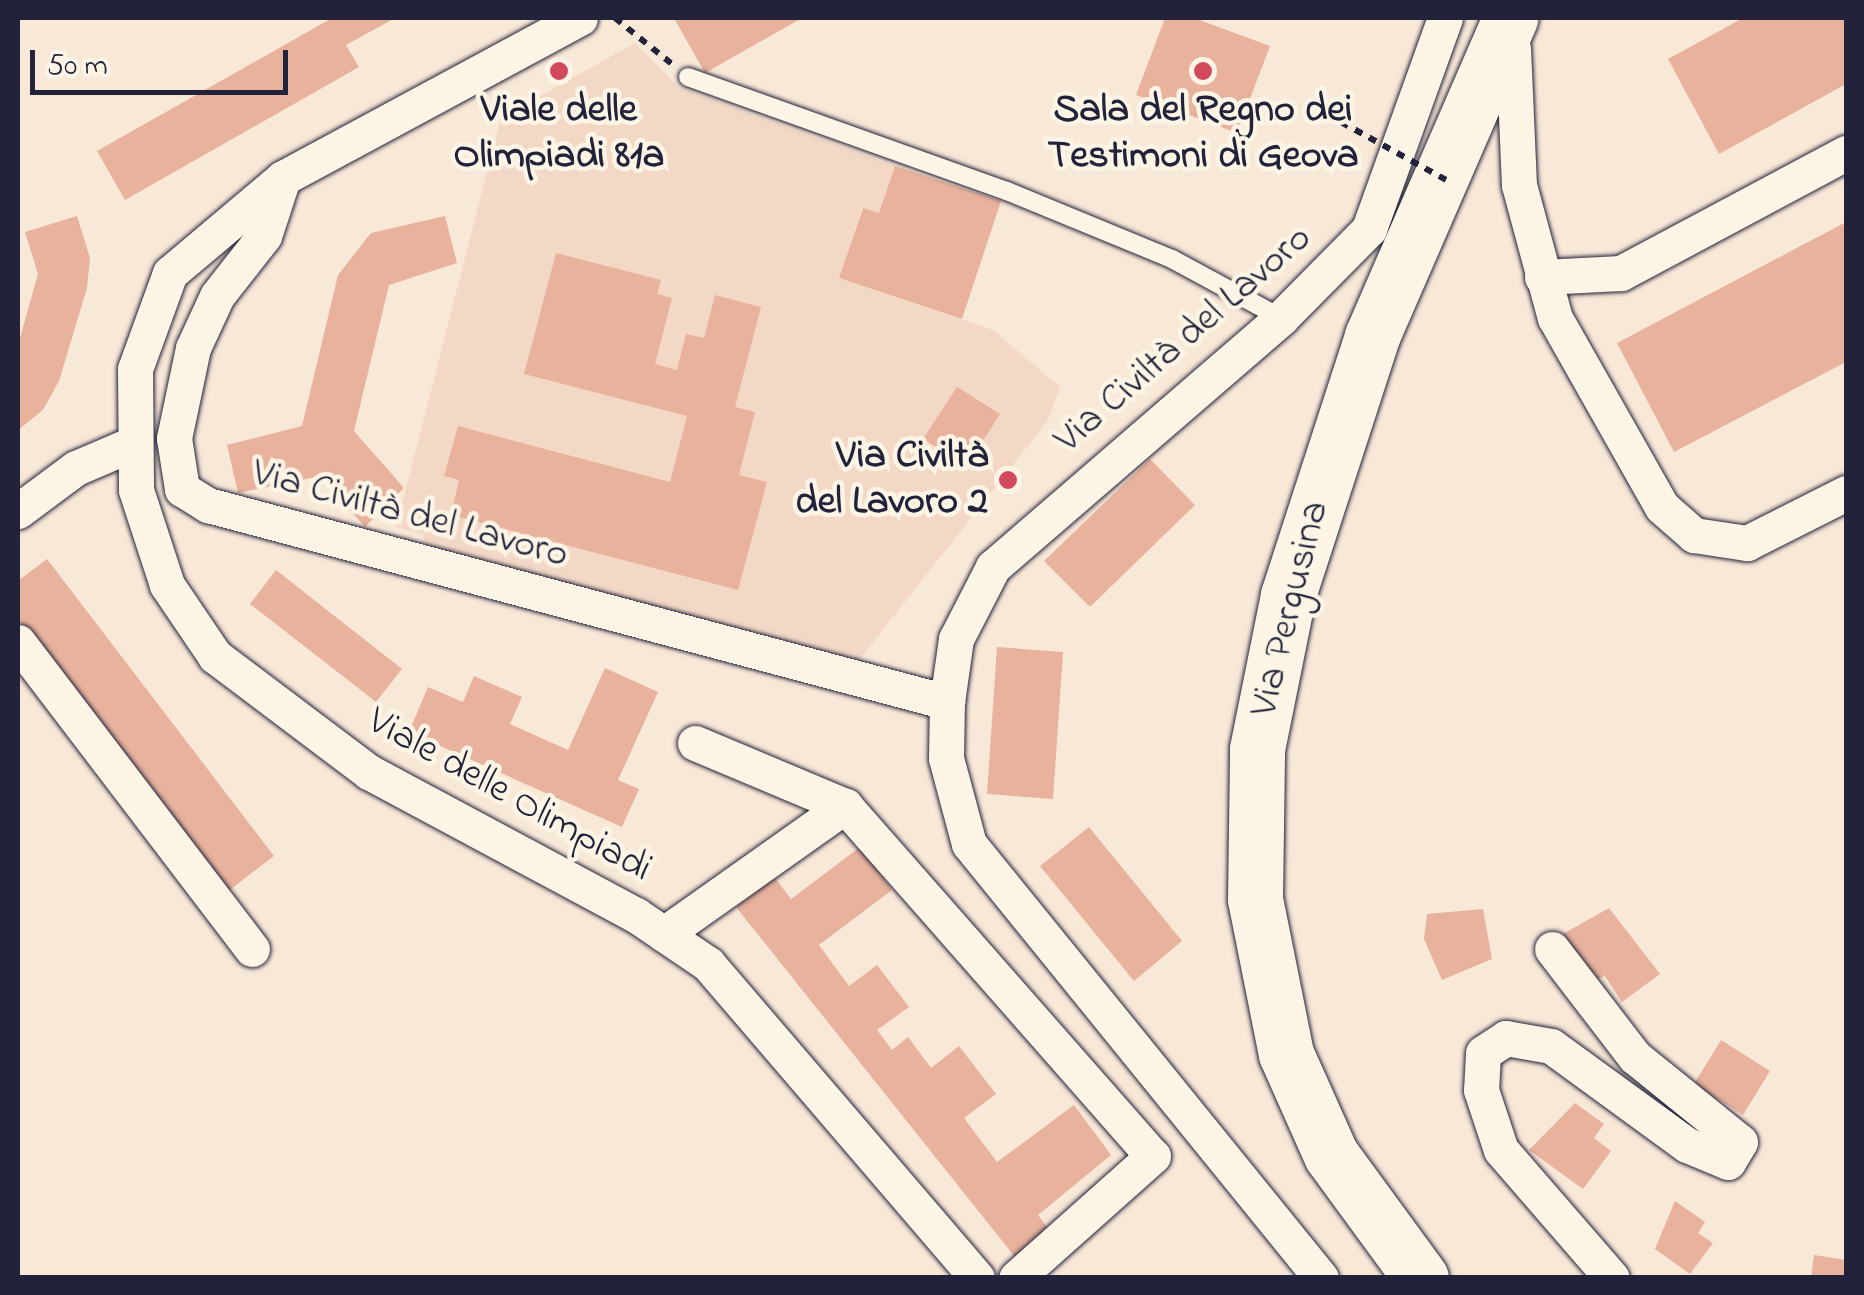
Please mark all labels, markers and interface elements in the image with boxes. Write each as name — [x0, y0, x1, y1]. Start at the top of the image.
scale bar — [35, 30, 292, 92]
text: 50 m — [47, 45, 108, 89]
marker: Viale delle Olimpiadi 81a — [548, 60, 570, 82]
marker: Sala del Regno dei Testimoni di Geova — [1192, 60, 1214, 82]
place label: Viale delle Olimpiadi 81a — [454, 87, 664, 181]
place label: Sala del Regno dei Testimoni di Geova — [1047, 87, 1359, 181]
street label: Via Civiltà del Lavoro — [1046, 215, 1322, 465]
place label: Via Civiltà del Lavoro 2 — [795, 433, 988, 527]
street label: Via Civiltà del Lavoro — [247, 450, 573, 580]
marker: Via Civiltà del Lavoro 2 — [997, 469, 1019, 491]
street label: Via Pergusina — [1241, 496, 1341, 722]
street label: Viale delle Olimpiadi — [359, 698, 659, 894]

